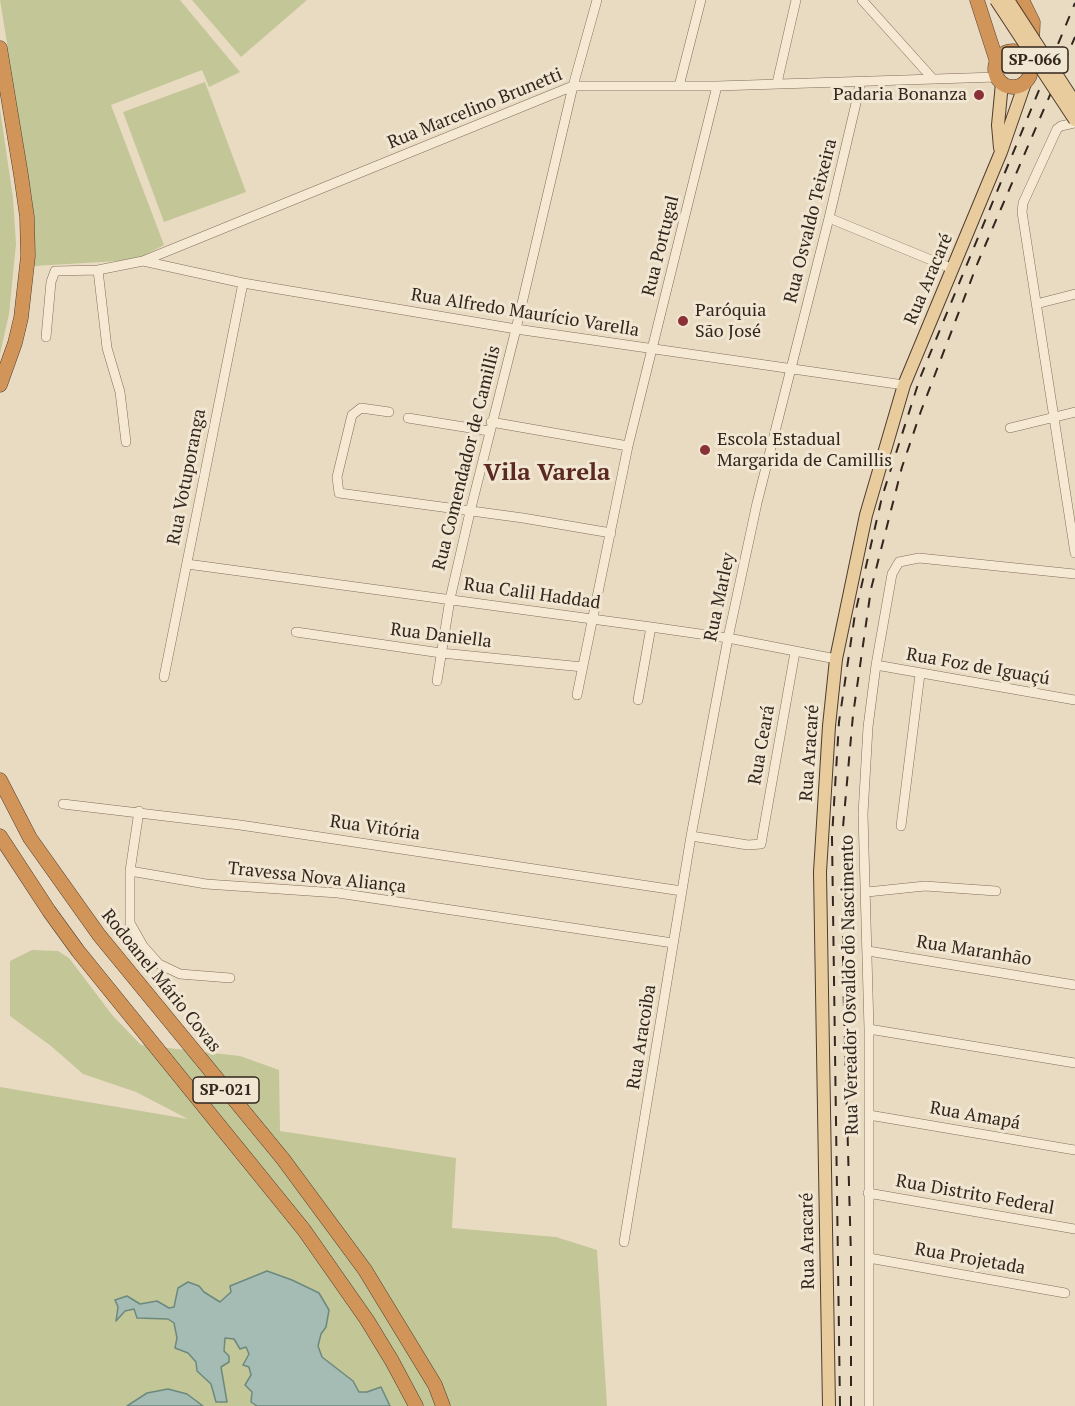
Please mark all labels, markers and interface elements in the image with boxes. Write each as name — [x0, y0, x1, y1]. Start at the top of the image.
road number: SP-066 — [1002, 47, 1068, 73]
street label: Rua Marcelino Brunetti — [384, 64, 566, 154]
place label: Padaria Bonanza — [833, 84, 967, 106]
marker: Padaria Bonanza — [972, 88, 986, 102]
street label: Rua Osvaldo Teixeira — [780, 137, 842, 305]
street label: Rua Portugal — [638, 193, 684, 299]
street label: Rua Aracaré — [900, 230, 958, 328]
street label: Rua Alfredo Maurício Varella — [409, 284, 641, 342]
place label: Paróquia São José — [695, 300, 766, 342]
marker: Paróquia São José — [676, 314, 690, 328]
street label: Rua Comendador de Camillis — [429, 343, 505, 573]
street label: Rua Votuporanga — [163, 407, 211, 547]
place label: Escola Estadual Margarida de Camillis — [717, 429, 892, 472]
marker: Escola Estadual Margarida de Camillis — [698, 443, 712, 457]
district label: Vila Varela — [484, 459, 610, 487]
street label: Rua Marley — [700, 551, 740, 643]
street label: Rua Calil Haddad — [462, 574, 602, 614]
street label: Rua Daniella — [389, 619, 493, 653]
street label: Rua Foz de Iguaçú — [905, 644, 1051, 690]
street label: Rua Ceará — [744, 703, 780, 787]
street label: Rua Aracaré — [796, 704, 824, 802]
street label: Rua Vitória — [328, 811, 422, 845]
street label: Rua Vereador Osvaldo do Nascimento — [837, 835, 863, 1135]
street label: Travessa Nova Aliança — [227, 858, 407, 898]
street label: Rodoanel Mário Covas — [97, 905, 225, 1057]
street label: Rua Maranhão — [915, 931, 1033, 971]
street label: Rua Aracoiba — [623, 983, 661, 1091]
road number: SP-021 — [193, 1077, 259, 1103]
street label: Rua Amapá — [928, 1097, 1022, 1135]
street label: Rua Distrito Federal — [894, 1170, 1056, 1220]
street label: Rua Aracaré — [796, 1192, 820, 1290]
street label: Rua Projetada — [913, 1239, 1027, 1279]

